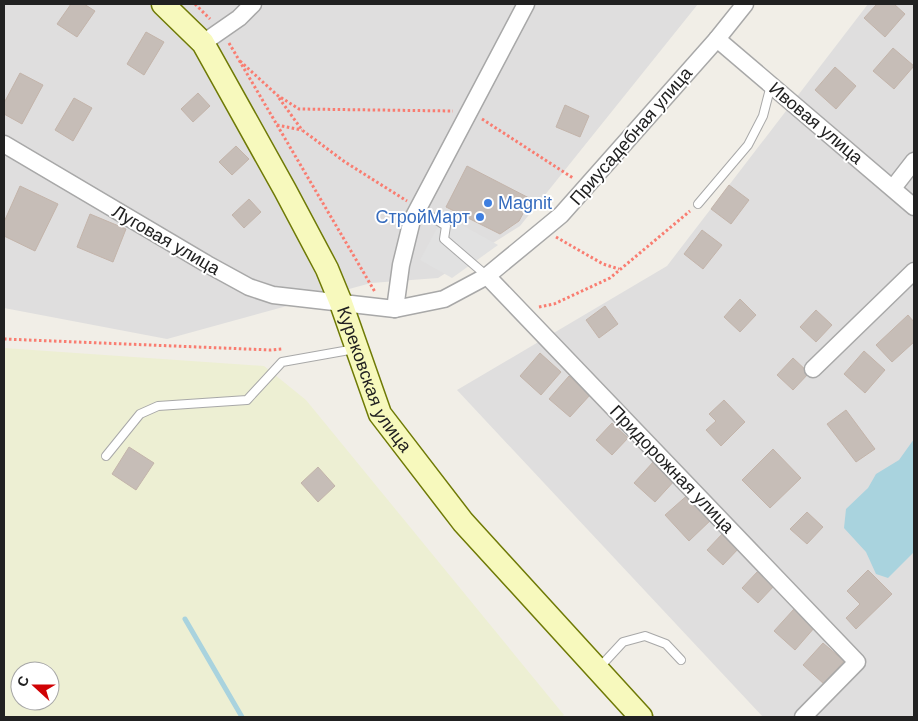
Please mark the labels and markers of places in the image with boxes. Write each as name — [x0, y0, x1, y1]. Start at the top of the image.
place label: Magnit — [498, 193, 552, 213]
marker: Magnit — [482, 197, 494, 209]
place label: СтройМарт — [376, 207, 470, 227]
marker: СтройМарт — [474, 211, 486, 223]

